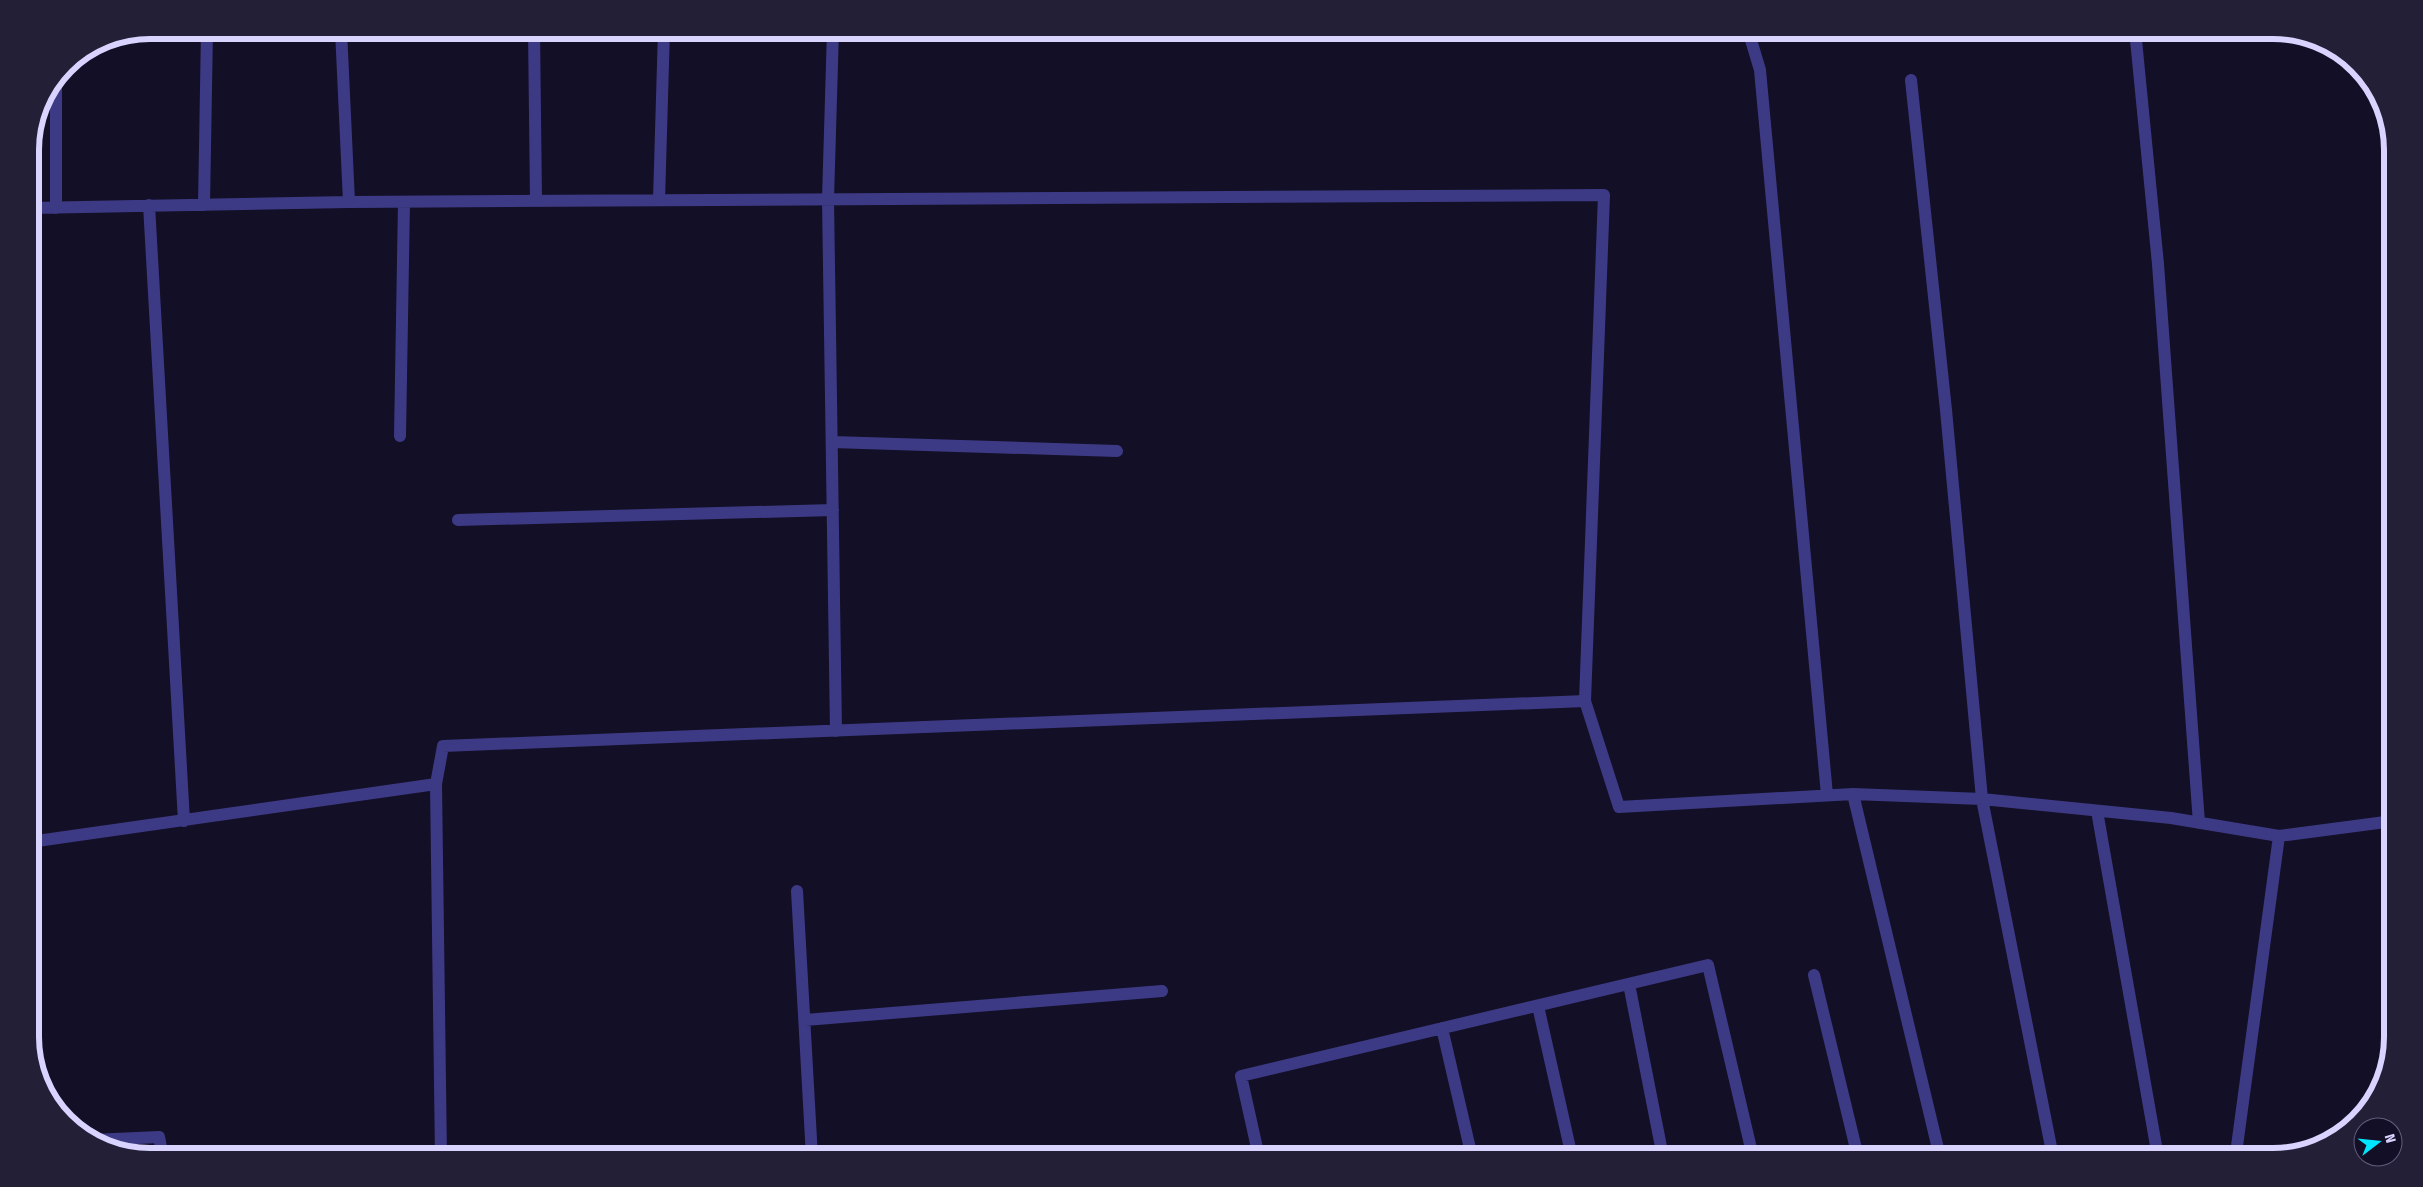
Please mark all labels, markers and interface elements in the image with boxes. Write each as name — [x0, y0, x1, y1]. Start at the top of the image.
north arrow — [2353, 1117, 2403, 1167]
text: N — [2381, 1132, 2399, 1145]

